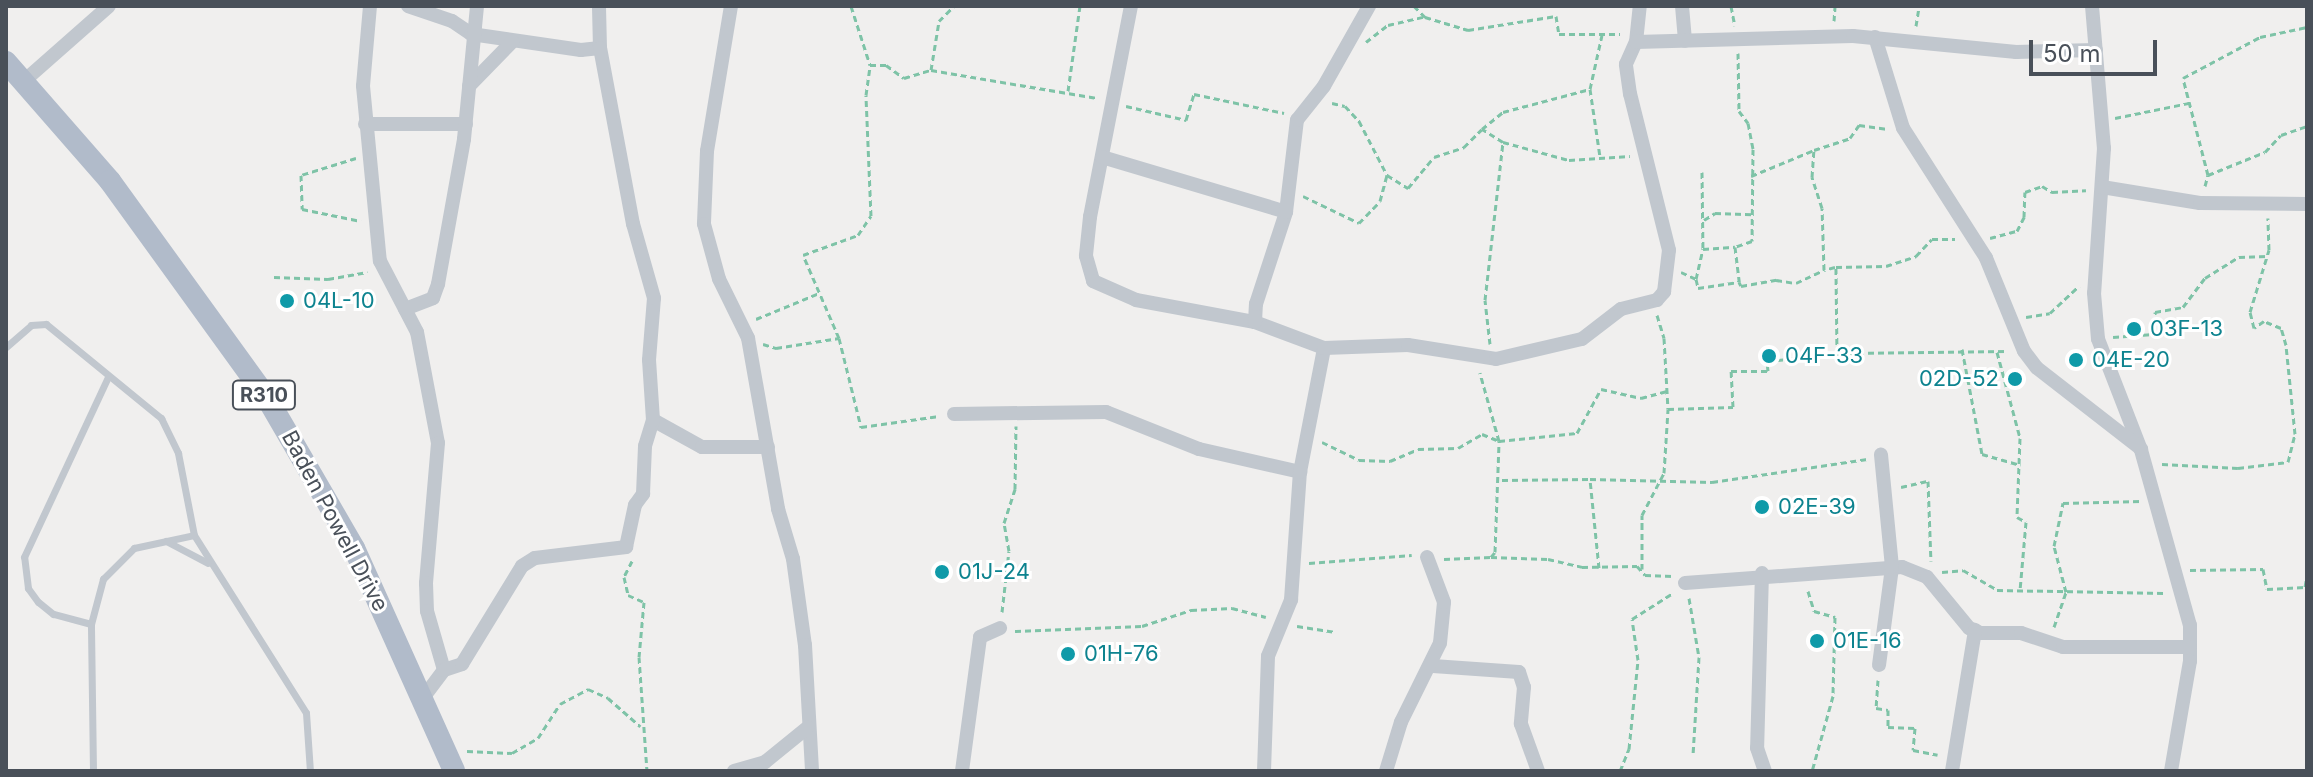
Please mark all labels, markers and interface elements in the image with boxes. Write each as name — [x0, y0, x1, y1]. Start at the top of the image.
scale bar — [2033, 24, 2161, 74]
text: 50 m — [2043, 39, 2101, 68]
place label: 04L-10 — [303, 288, 375, 314]
marker: 04L-10 — [278, 292, 296, 310]
place label: 03F-13 — [2150, 316, 2223, 342]
marker: 03F-13 — [2125, 320, 2143, 338]
place label: 04F-33 — [1785, 343, 1863, 369]
marker: 04F-33 — [1760, 347, 1778, 365]
place label: 04E-20 — [2092, 347, 2170, 373]
marker: 04E-20 — [2067, 351, 2085, 369]
place label: 02D-52 — [1919, 366, 1999, 392]
marker: 02D-52 — [2006, 370, 2024, 388]
road number: R310 — [230, 379, 298, 411]
street label: Baden Powell Drive — [276, 426, 394, 616]
place label: 02E-39 — [1778, 494, 1856, 520]
marker: 02E-39 — [1753, 498, 1771, 516]
place label: 01J-24 — [958, 559, 1030, 585]
marker: 01J-24 — [933, 563, 951, 581]
place label: 01E-16 — [1833, 628, 1902, 654]
marker: 01E-16 — [1808, 632, 1826, 650]
place label: 01H-76 — [1084, 641, 1159, 667]
marker: 01H-76 — [1059, 645, 1077, 663]

